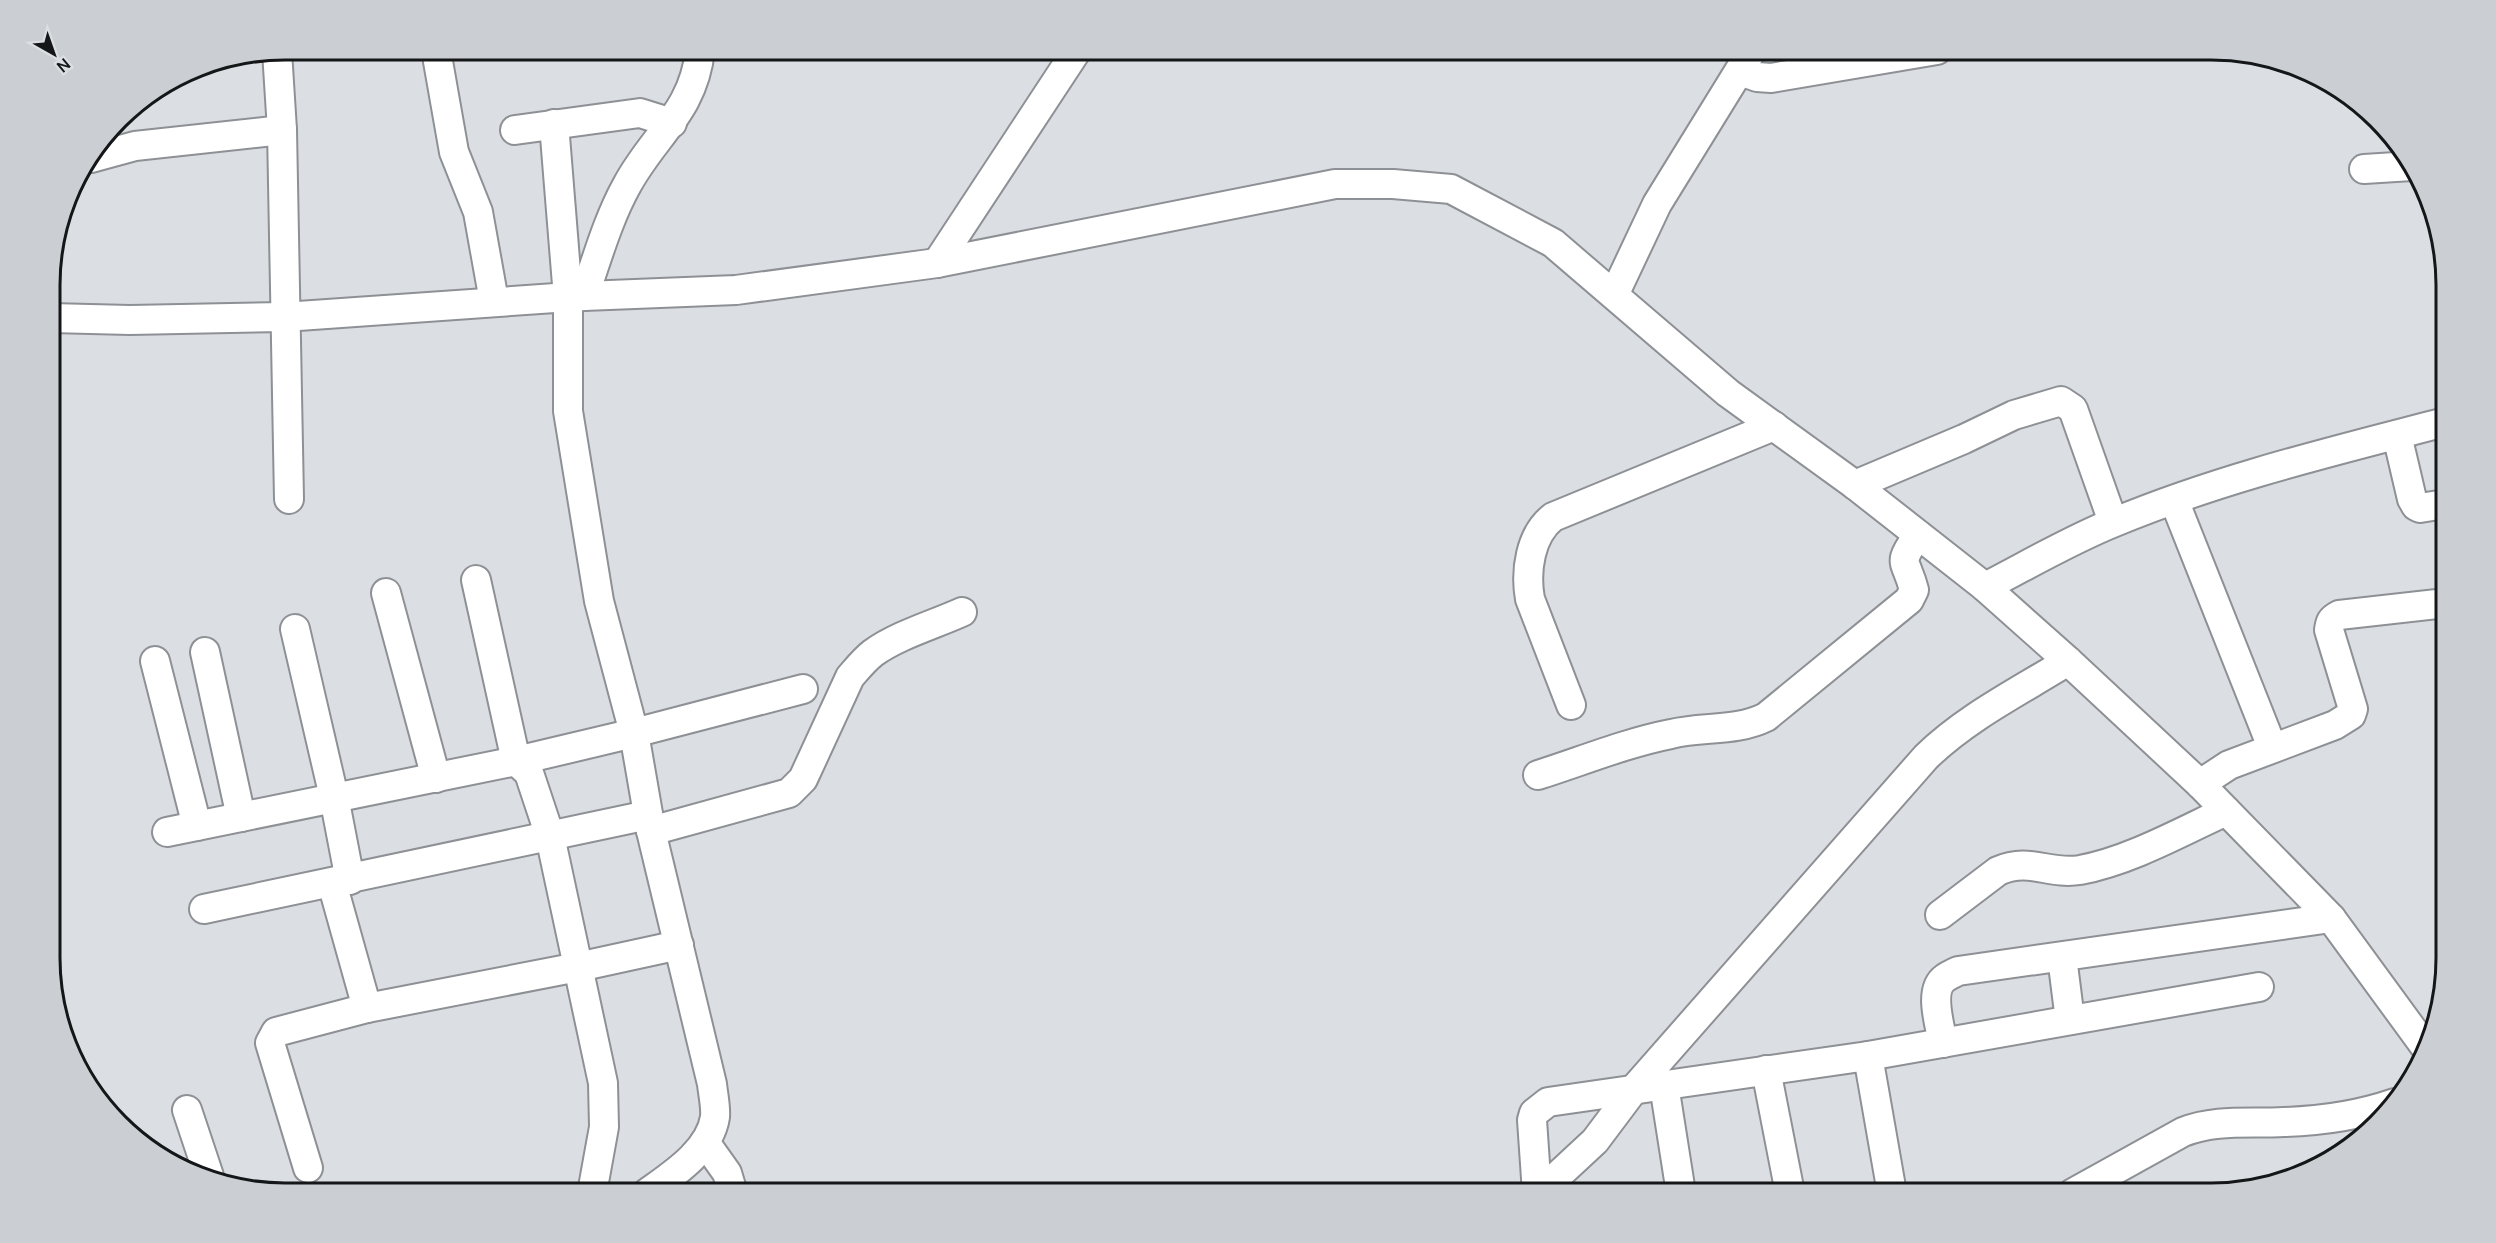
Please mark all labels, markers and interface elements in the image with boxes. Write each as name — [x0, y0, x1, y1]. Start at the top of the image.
north arrow — [24, 24, 84, 84]
text: N — [52, 53, 75, 78]

